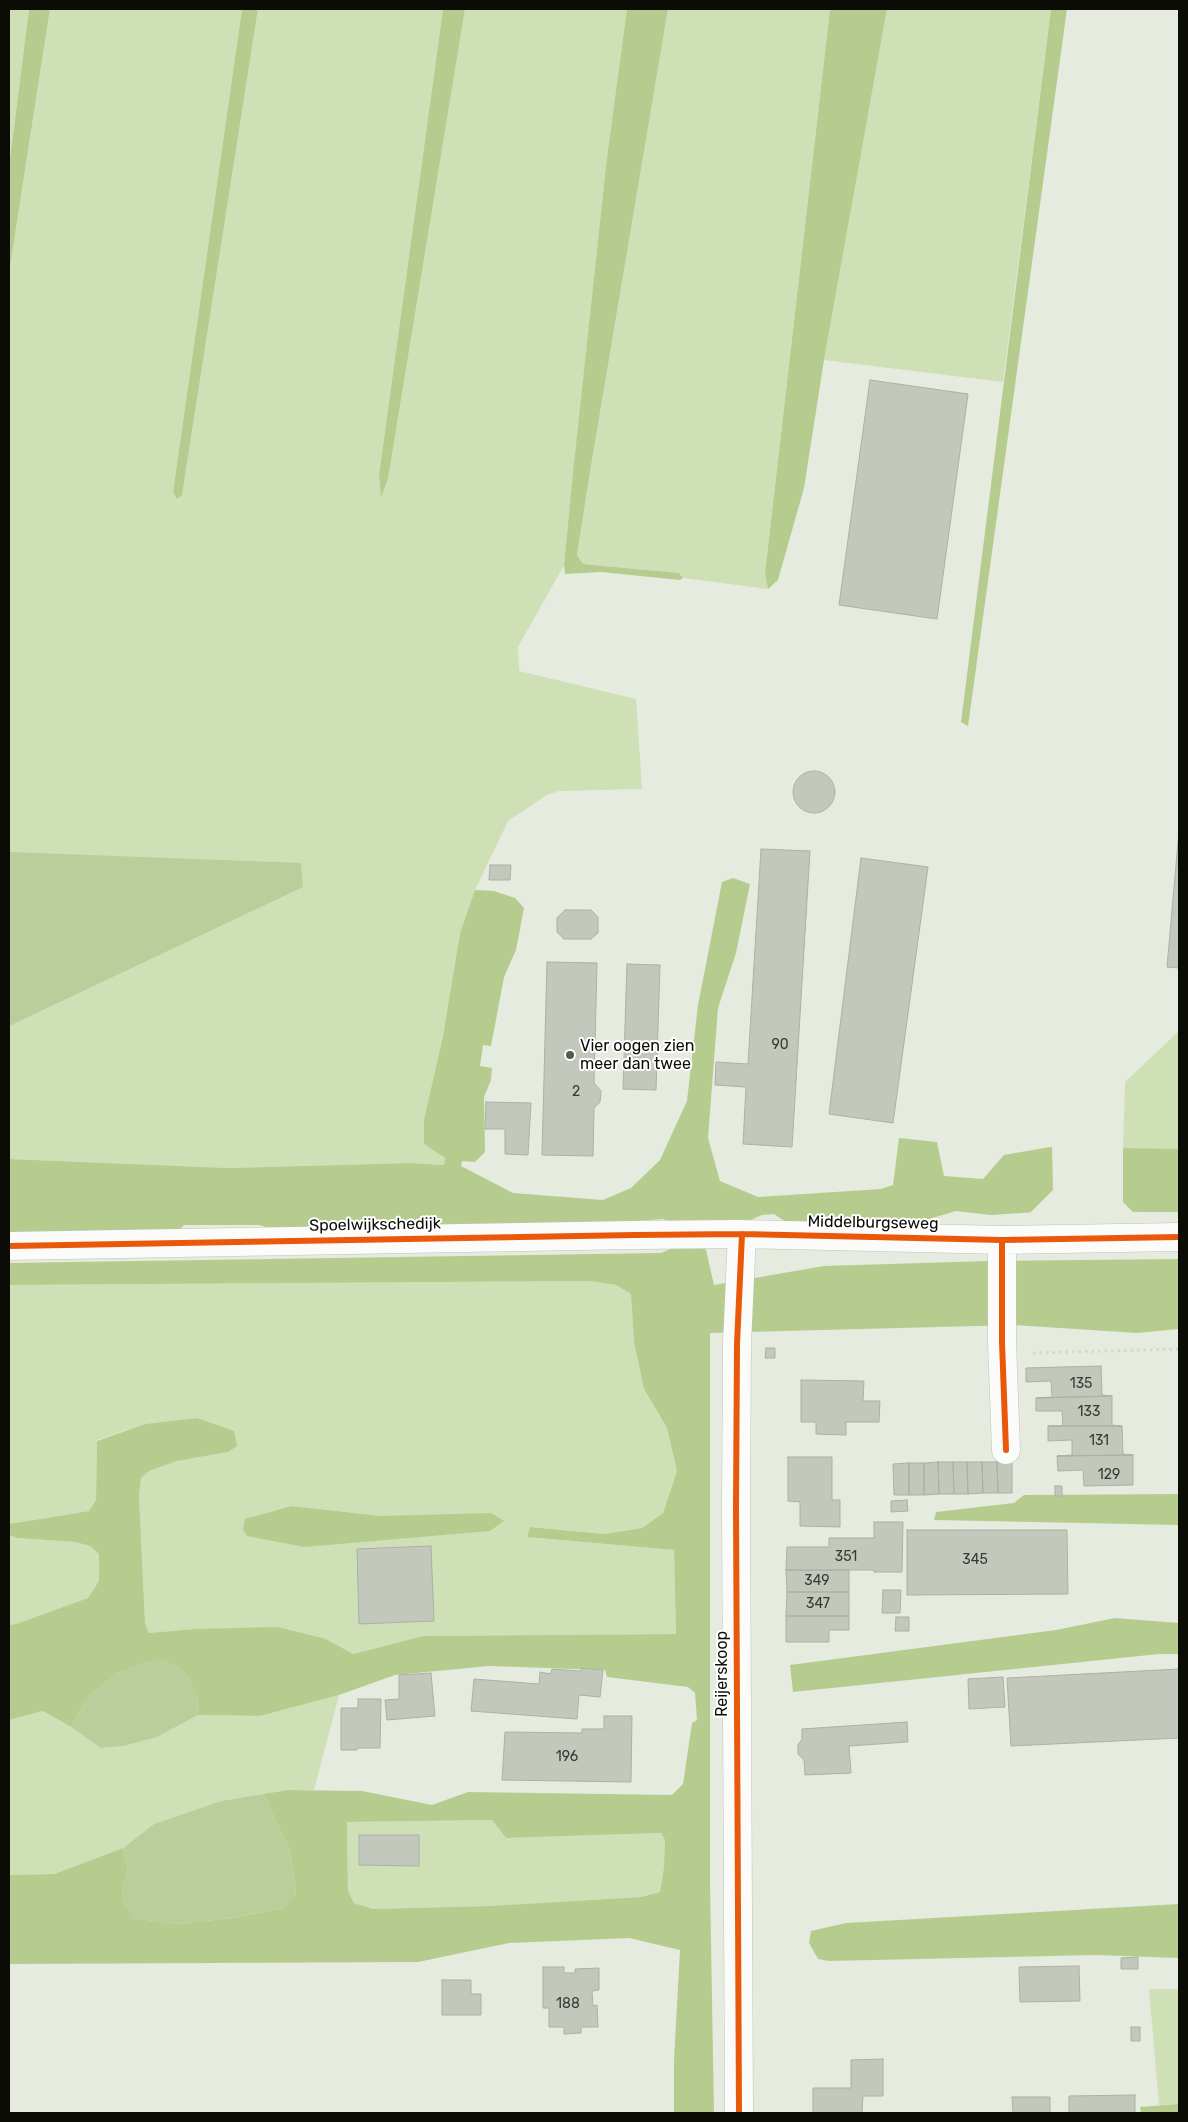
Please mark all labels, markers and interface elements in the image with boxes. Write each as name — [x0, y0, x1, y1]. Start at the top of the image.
place label: Vier oogen zien meer dan twee — [580, 1036, 694, 1074]
house number: 90 — [771, 1037, 789, 1053]
marker: Vier oogen zien meer dan twee — [564, 1049, 576, 1061]
house number: 2 — [572, 1084, 580, 1100]
street label: Middelburgseweg — [807, 1212, 939, 1234]
street label: Spoelwijkschedijk — [309, 1214, 441, 1236]
house number: 135 — [1070, 1376, 1092, 1392]
house number: 133 — [1078, 1404, 1100, 1420]
house number: 131 — [1089, 1433, 1109, 1449]
house number: 129 — [1098, 1467, 1120, 1483]
house number: 351 — [835, 1549, 857, 1565]
house number: 345 — [962, 1552, 988, 1568]
house number: 349 — [804, 1573, 830, 1589]
house number: 347 — [806, 1596, 830, 1612]
street label: Reijerskoop — [712, 1631, 732, 1717]
house number: 196 — [556, 1749, 578, 1765]
house number: 188 — [556, 1996, 580, 2012]

